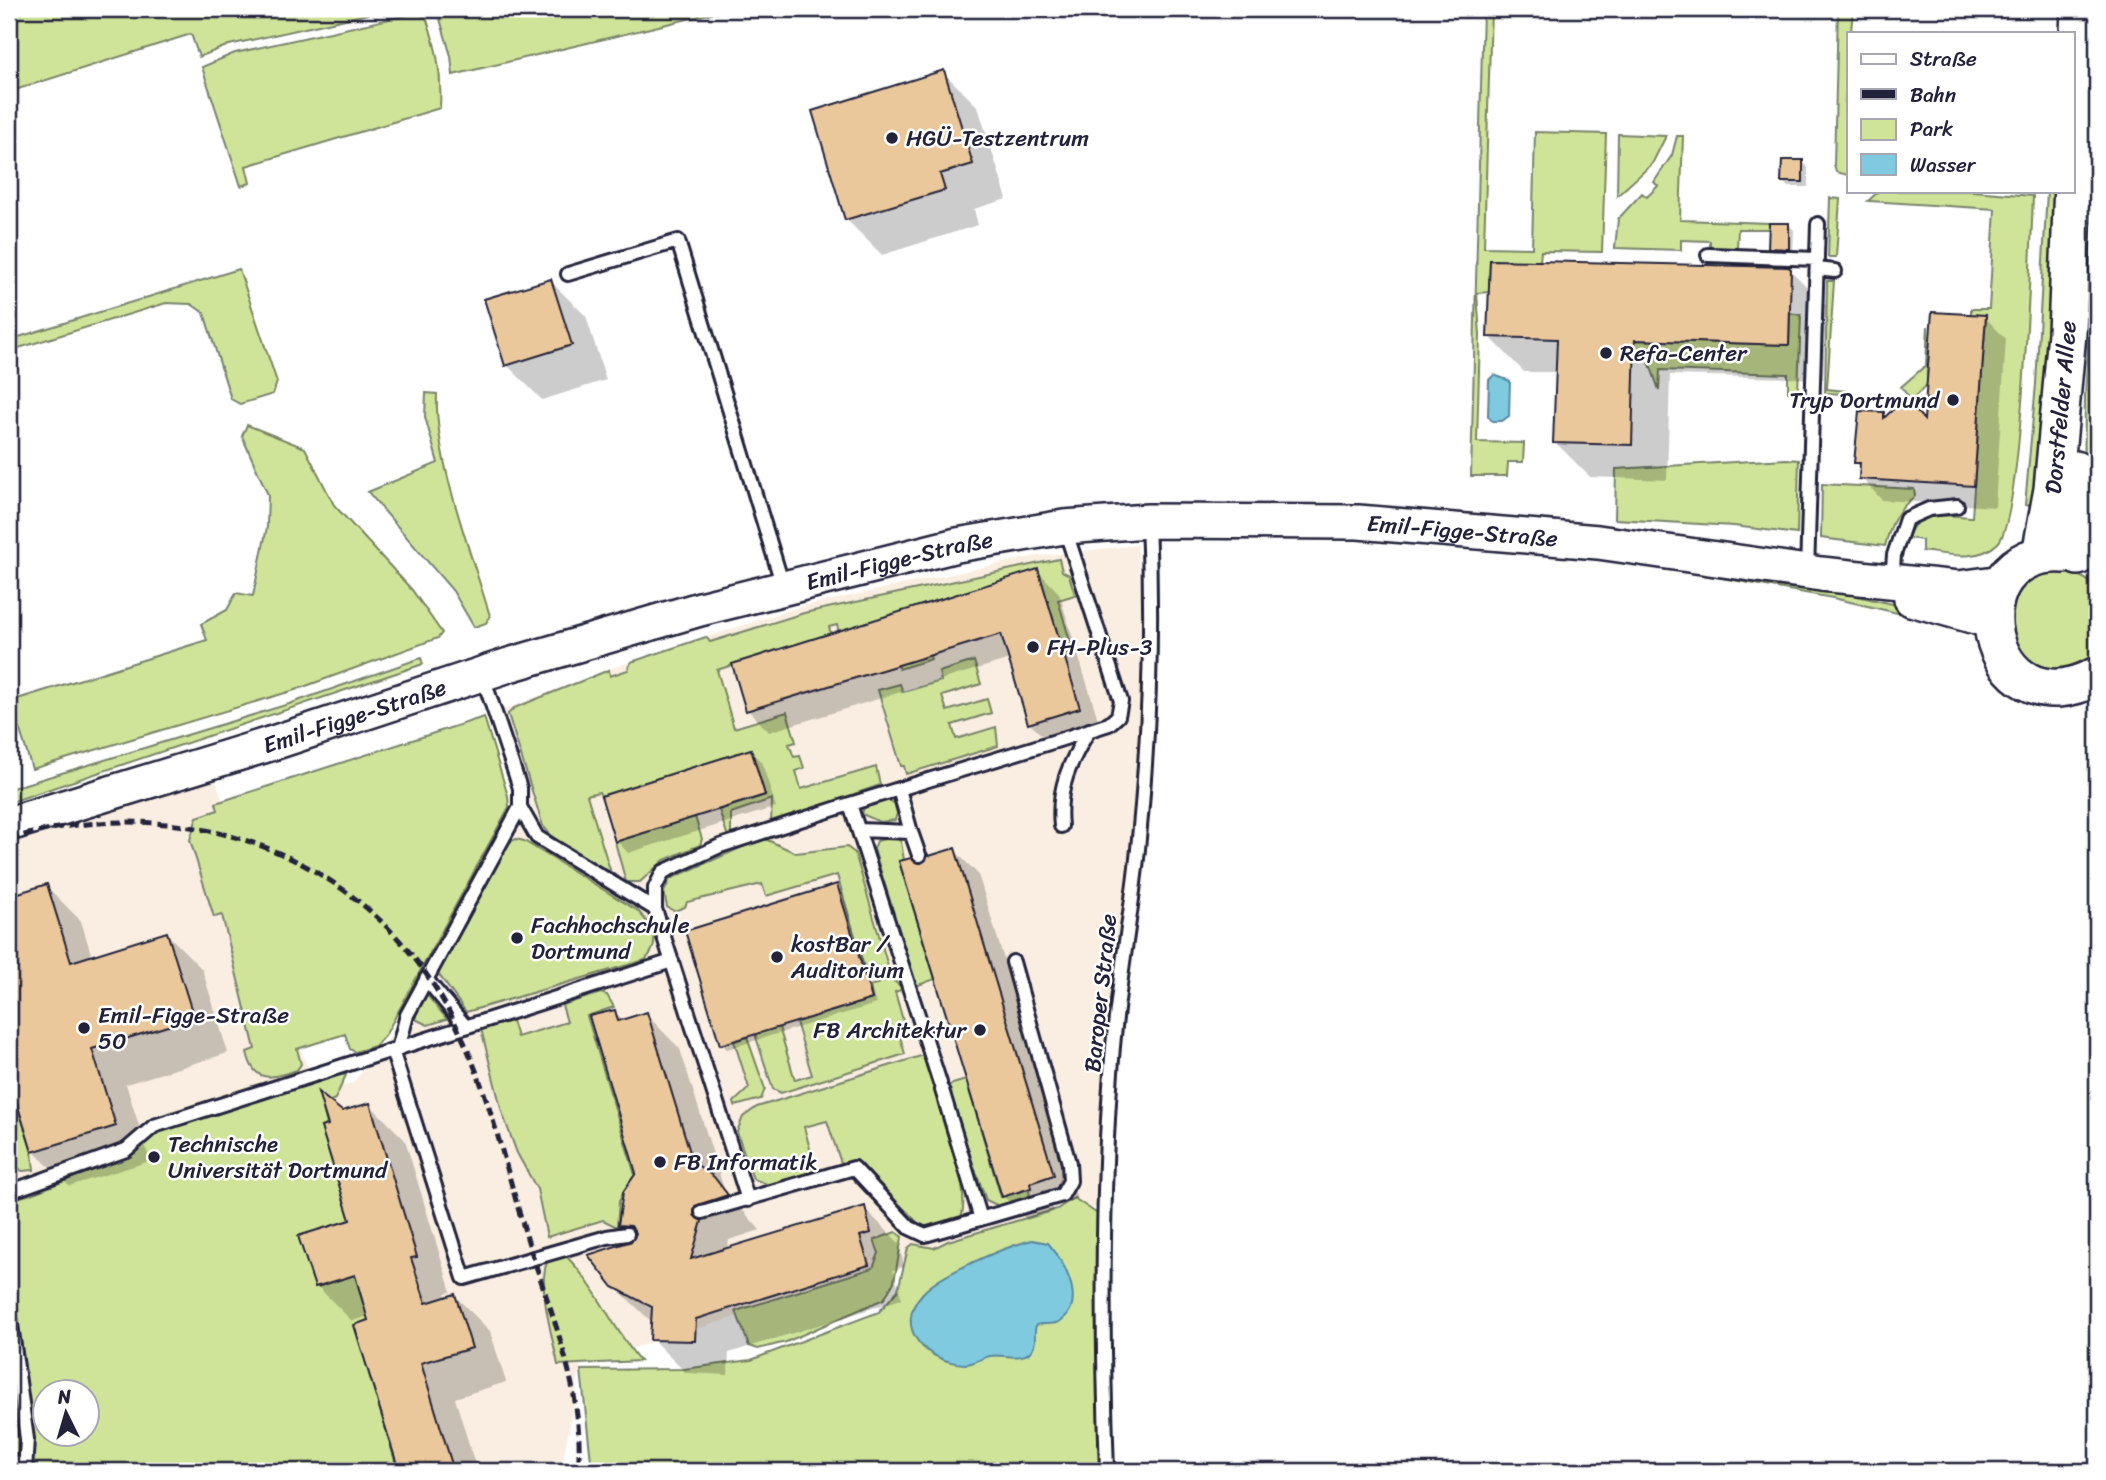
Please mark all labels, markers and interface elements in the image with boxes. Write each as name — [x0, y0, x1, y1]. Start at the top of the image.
legend — [1847, 32, 2074, 192]
text: Straße — [1910, 40, 1977, 78]
text: Bahn — [1910, 76, 1956, 114]
text: Park — [1910, 110, 1953, 148]
place label: HGÜ-Testzentrum — [906, 118, 1089, 159]
marker: HGÜ-Testzentrum — [884, 130, 900, 146]
text: Wasser — [1910, 146, 1977, 184]
street label: Dorstfelder Allee — [2033, 320, 2088, 496]
place label: Refa-Center — [1620, 333, 1748, 374]
marker: Refa-Center — [1598, 345, 1614, 361]
place label: Tryp Dortmund — [1789, 380, 1941, 421]
marker: Tryp Dortmund — [1945, 392, 1961, 408]
street label: Emil-Figge-Straße — [1365, 503, 1559, 560]
street label: Emil-Figge-Straße — [802, 519, 996, 603]
place label: FH-Plus-3 — [1047, 627, 1153, 668]
marker: FH-Plus-3 — [1025, 639, 1041, 655]
street label: Emil-Figge-Straße — [258, 667, 452, 766]
place label: Fachhochschule Dortmund — [531, 905, 690, 972]
street label: Baroper Straße — [1072, 912, 1129, 1074]
place label: kostBar / Auditorium — [790, 924, 904, 991]
marker: Fachhochschule Dortmund — [509, 930, 525, 946]
marker: kostBar / Auditorium — [769, 949, 785, 965]
place label: Emil-Figge-Straße 50 — [98, 995, 289, 1062]
place label: FB Architektur — [813, 1010, 968, 1051]
marker: Emil-Figge-Straße 50 — [76, 1020, 92, 1036]
marker: FB Architektur — [972, 1022, 988, 1038]
place label: Technische Universität Dortmund — [168, 1124, 389, 1191]
place label: FB Informatik — [674, 1142, 818, 1183]
marker: Technische Universität Dortmund — [146, 1149, 162, 1165]
marker: FB Informatik — [652, 1154, 668, 1170]
north arrow — [32, 1378, 102, 1448]
text: N — [56, 1379, 73, 1414]

